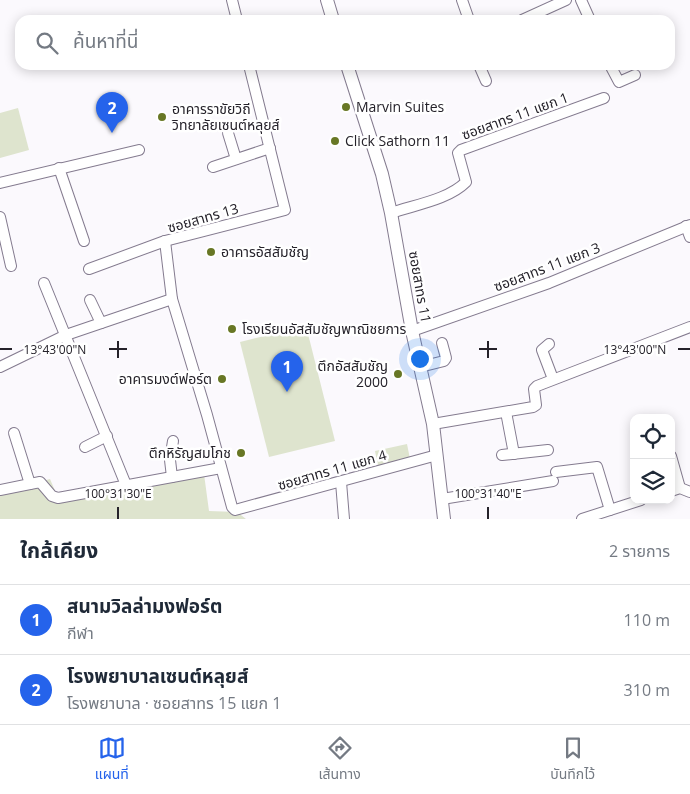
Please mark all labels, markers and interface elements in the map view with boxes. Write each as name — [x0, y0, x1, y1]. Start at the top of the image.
search box — [15, 15, 675, 70]
text: ค้นหาที่นี่ — [73, 28, 138, 54]
icon: search — [33, 29, 61, 57]
street label: ซอยสาทร 11 แยก 1 — [459, 87, 571, 144]
pin: 2 — [96, 92, 128, 133]
place label: Marvin Suites — [356, 97, 444, 116]
place label: อาคารราขัยวิถี วิทยาลัยเซนต์หลุยส์ — [171, 99, 280, 134]
marker: Marvin Suites — [340, 101, 352, 113]
marker: อาคารราขัยวิถี วิทยาลัยเซนต์หลุยส์ — [156, 111, 168, 123]
place label: Click Sathorn 11 — [345, 131, 450, 150]
marker: Click Sathorn 11 — [329, 135, 341, 147]
street label: ซอยสาทร 13 — [165, 198, 240, 237]
street label: ซอยสาทร 11 แยก 3 — [491, 238, 603, 296]
place label: อาคารอัสสัมชัญ — [221, 242, 309, 261]
marker: อาคารอัสสัมชัญ — [205, 246, 217, 258]
street label: ซอยสาทร 11 — [405, 249, 436, 324]
place label: โรงเรียนอัสสัมชัญพาณิชยการ — [242, 319, 407, 338]
marker: โรงเรียนอัสสัมชัญพาณิชยการ — [226, 323, 238, 335]
text: 13°43'00"N — [24, 341, 86, 358]
text: 13°43'00"N — [604, 341, 666, 358]
your location — [407, 346, 433, 372]
pin: 1 — [271, 351, 303, 392]
place label: ตึกอัสสัมชัญ 2000 — [318, 356, 388, 391]
marker: ตึกอัสสัมชัญ 2000 — [392, 368, 404, 380]
place label: อาคารมงต์ฟอร์ต — [119, 369, 212, 388]
marker: อาคารมงต์ฟอร์ต — [216, 373, 228, 385]
map controls — [630, 414, 675, 504]
button: locate — [630, 414, 675, 459]
place label: ตึกหิรัญสมโภช — [149, 443, 231, 462]
street label: ซอยสาทร 11 แยก 4 — [275, 445, 388, 494]
marker: ตึกหิรัญสมโภช — [235, 447, 247, 459]
button: layers — [630, 459, 675, 504]
text: 100°31'30"E — [84, 485, 152, 502]
text: 100°31'40"E — [454, 485, 522, 502]
text: ใกล้เคียง — [20, 536, 98, 564]
text: 2 รายการ — [609, 540, 670, 562]
text: สนามวิลล่ามงฟอร์ต — [67, 593, 222, 619]
text: 1 — [31, 609, 41, 631]
text: 110 m — [624, 609, 670, 631]
text: กีฬา — [67, 622, 94, 644]
text: โรงพยาบาลเซนต์หลุยส์ — [67, 663, 248, 689]
text: 2 — [31, 679, 41, 701]
text: 310 m — [624, 679, 670, 701]
text: โรงพยาบาล · ซอยสาทร 15 แยก 1 — [67, 692, 282, 714]
tab: แผนที่ — [95, 734, 129, 785]
tab: เส้นทาง — [318, 734, 361, 785]
tab: บันทึกไว้ — [550, 734, 595, 785]

